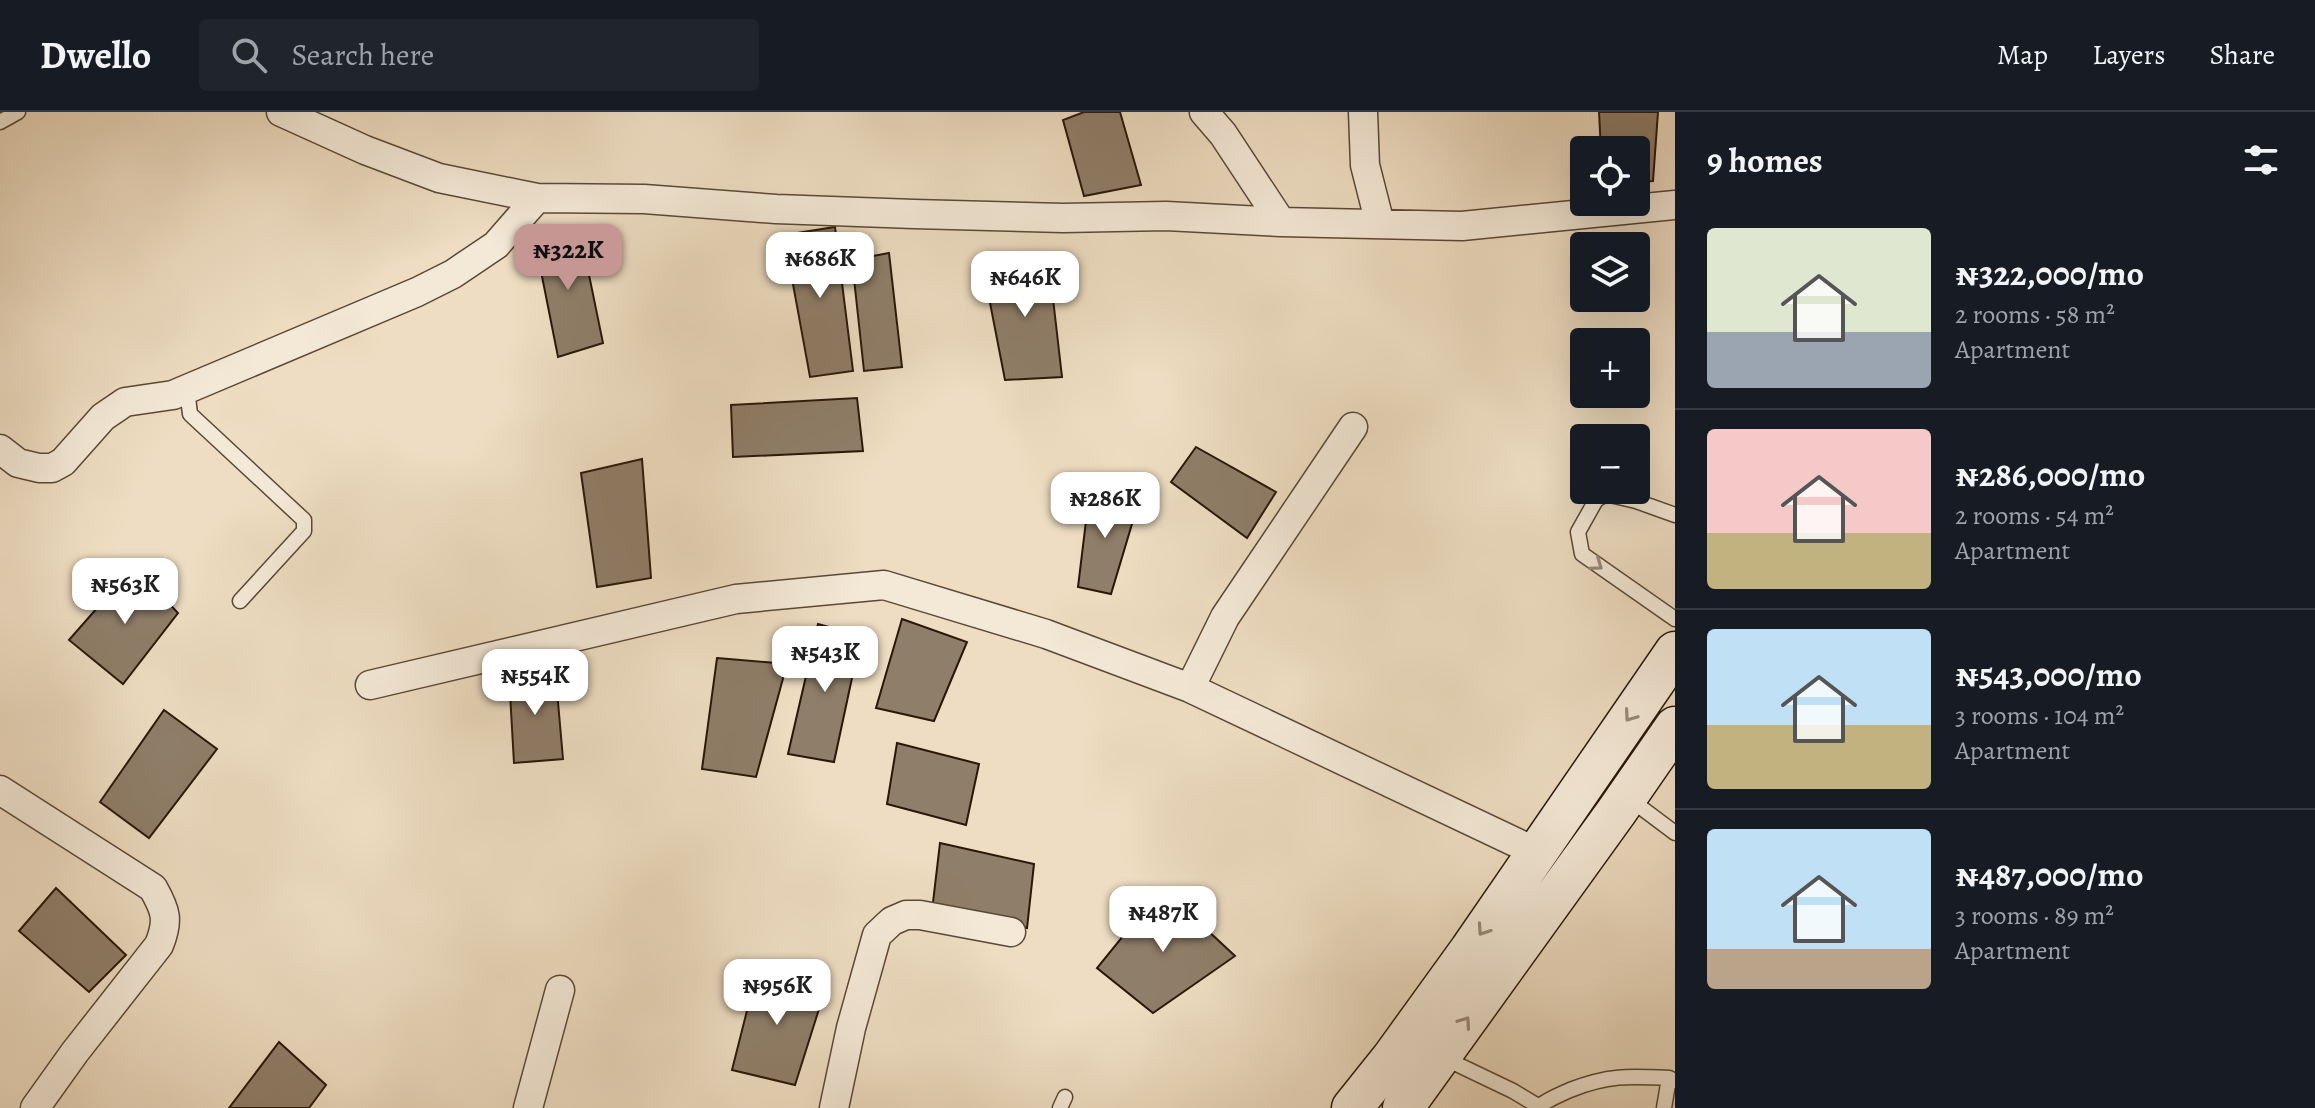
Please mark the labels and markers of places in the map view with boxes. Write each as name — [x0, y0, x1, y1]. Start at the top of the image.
pin: ₦322K — [512, 224, 624, 292]
pin: ₦686K — [764, 232, 876, 300]
pin: ₦646K — [969, 251, 1081, 319]
pin: ₦286K — [1049, 472, 1161, 540]
pin: ₦563K — [69, 558, 181, 626]
pin: ₦543K — [769, 626, 881, 694]
pin: ₦554K — [479, 649, 591, 717]
pin: ₦487K — [1107, 886, 1219, 954]
pin: ₦956K — [721, 959, 833, 1027]

